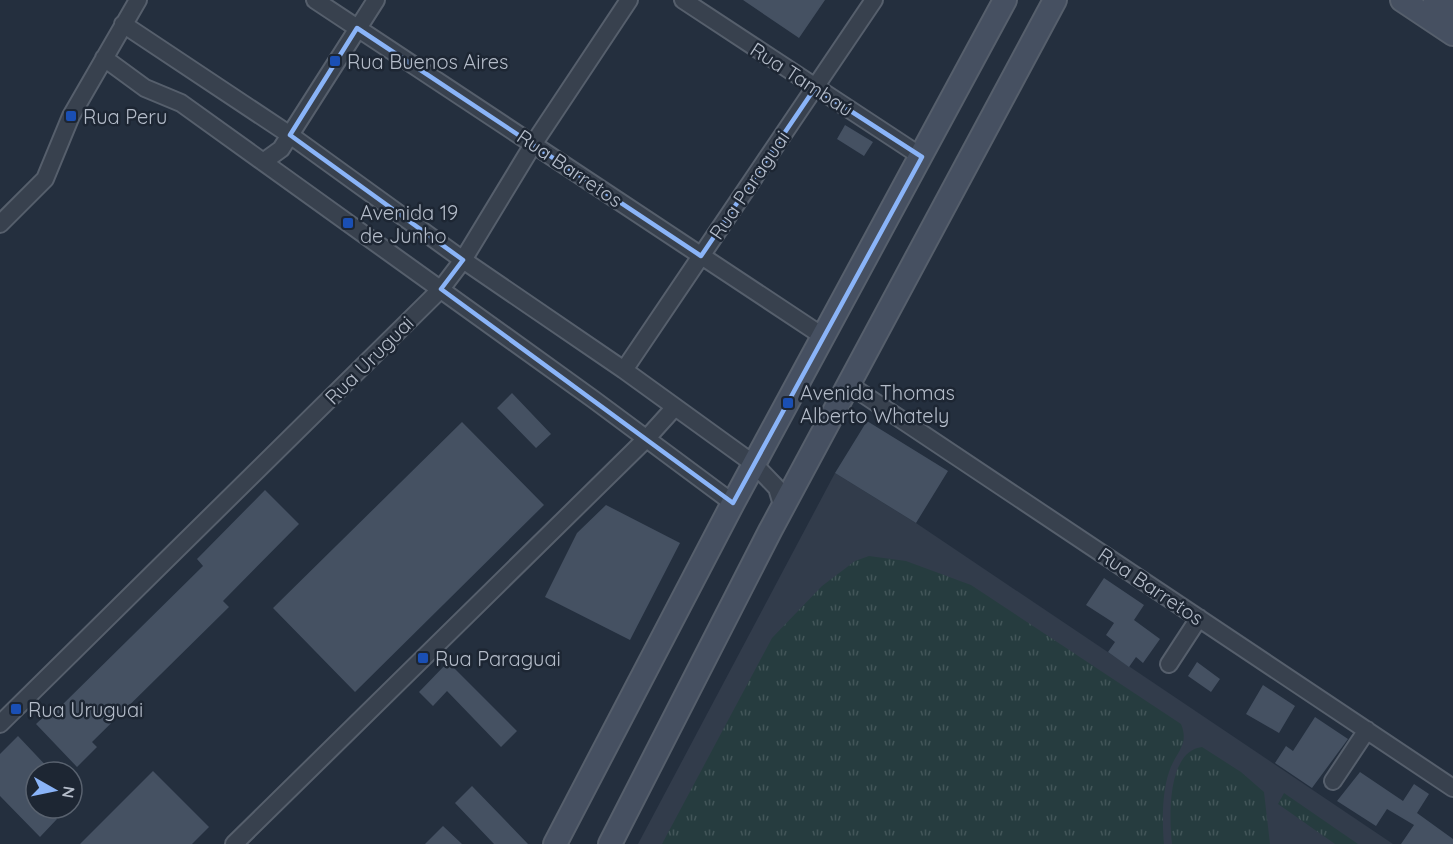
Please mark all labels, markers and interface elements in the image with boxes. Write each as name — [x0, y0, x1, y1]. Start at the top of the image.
street label: Rua Tambaú — [746, 36, 858, 122]
place label: Rua Buenos Aires — [347, 49, 509, 74]
marker: Rua Buenos Aires — [328, 54, 342, 68]
place label: Rua Peru — [83, 104, 167, 129]
marker: Rua Peru — [64, 109, 78, 123]
street label: Rua Barretos — [513, 124, 627, 212]
street label: Rua Paraguai — [703, 126, 795, 244]
place label: Avenida 19 de Junho — [360, 200, 458, 248]
marker: Avenida 19 de Junho — [341, 216, 355, 230]
street label: Rua Uruguai — [319, 310, 419, 410]
place label: Avenida Thomas Alberto Whately — [800, 380, 955, 428]
marker: Avenida Thomas Alberto Whately — [781, 396, 795, 410]
street label: Rua Barretos — [1094, 542, 1208, 630]
place label: Rua Paraguai — [435, 646, 561, 671]
marker: Rua Paraguai — [416, 651, 430, 665]
place label: Rua Uruguai — [28, 697, 143, 722]
marker: Rua Uruguai — [9, 702, 23, 716]
north arrow — [24, 760, 84, 820]
text: N — [58, 785, 80, 800]

